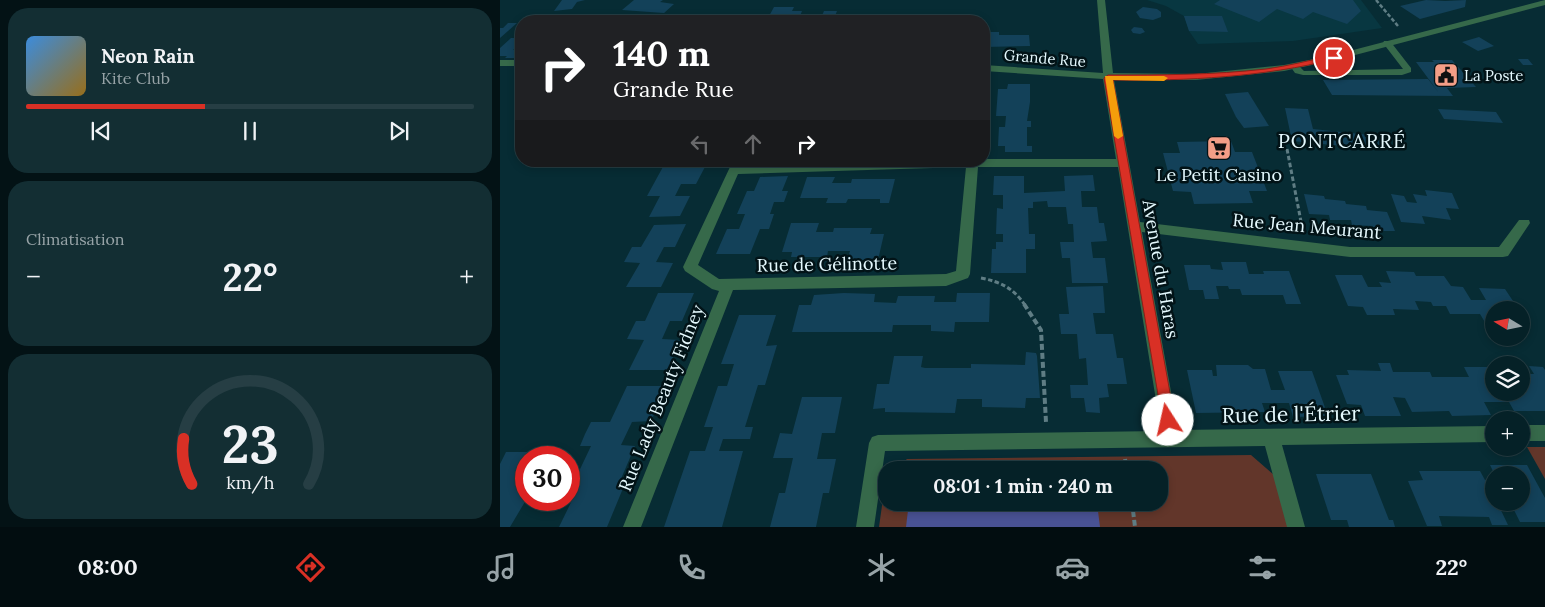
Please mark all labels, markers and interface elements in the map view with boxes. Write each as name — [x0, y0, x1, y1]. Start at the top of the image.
text: 140 m — [613, 31, 710, 76]
icon: right — [530, 35, 595, 100]
pin — [1313, 37, 1355, 79]
text: Neon Rain — [101, 44, 195, 68]
icon: arrive — [1320, 44, 1348, 72]
street label: Grande Rue — [1003, 45, 1087, 71]
public building icon: La Poste — [1433, 62, 1459, 88]
place label: La Poste — [1464, 66, 1523, 85]
text: Kite Club — [101, 68, 170, 88]
text: Grande Rue — [613, 75, 734, 103]
icon: previous — [87, 117, 115, 145]
icon: pause — [236, 117, 264, 145]
icon: next — [385, 117, 413, 145]
district label: PONTCARRÉ — [1278, 128, 1406, 153]
icon: left — [686, 130, 714, 158]
icon: ahead — [739, 130, 767, 158]
icon: right — [792, 130, 820, 158]
supermarket icon: Le Petit Casino — [1206, 135, 1232, 161]
place label: Le Petit Casino — [1156, 163, 1282, 186]
street label: Avenue du Haras — [1137, 197, 1185, 340]
street label: Rue Jean Meurant — [1232, 208, 1382, 244]
text: Climatisation — [26, 229, 124, 249]
street label: Rue de Gélinotte — [757, 251, 898, 277]
text: 22° — [222, 253, 278, 301]
text: − — [26, 259, 41, 295]
text: + — [459, 259, 474, 295]
street label: Rue Lady Beauty Fidney — [613, 301, 709, 495]
north arrow — [1485, 301, 1530, 346]
map controls — [1485, 301, 1530, 511]
button: layers — [1485, 356, 1530, 401]
position arrow — [1141, 393, 1193, 445]
street label: Rue de l'Étrier — [1221, 399, 1361, 429]
text: 23 — [222, 411, 278, 477]
button: + — [1485, 411, 1530, 456]
speed limit sign: 30 — [515, 446, 580, 511]
button: − — [1485, 466, 1530, 511]
text: km/h — [226, 471, 274, 494]
text: 08:01 · 1 min · 240 m — [933, 474, 1113, 498]
icon: directions — [293, 550, 328, 585]
icon: music — [484, 550, 519, 585]
icon: phone — [674, 550, 709, 585]
icon: climate — [864, 550, 899, 585]
icon: car — [1055, 550, 1090, 585]
icon: filters — [1245, 550, 1280, 585]
text: 08:00 — [78, 553, 138, 581]
text: 22° — [1435, 553, 1467, 581]

